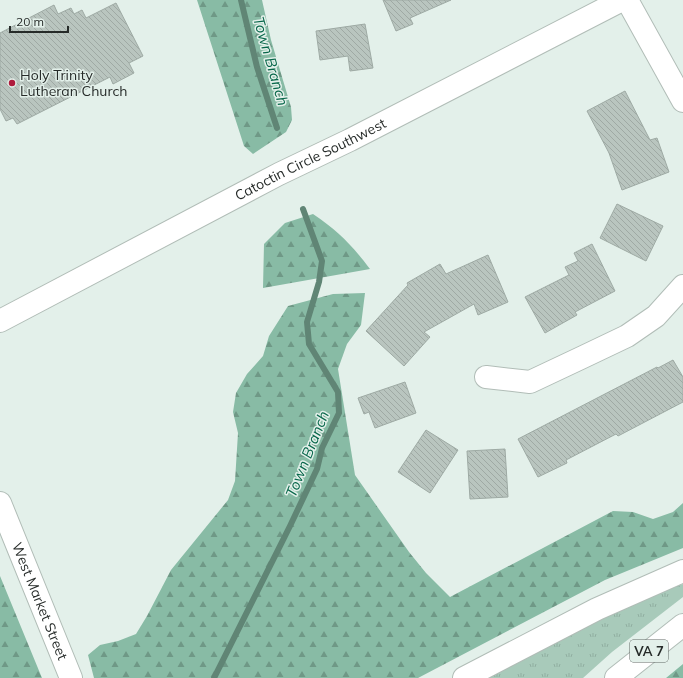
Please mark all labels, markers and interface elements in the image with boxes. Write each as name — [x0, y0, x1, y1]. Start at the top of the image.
scale bar — [10, 8, 68, 34]
text: 20 m — [16, 14, 44, 29]
water label: Town Branch — [249, 14, 293, 108]
place label: Holy Trinity Lutheran Church — [20, 66, 128, 100]
marker: Holy Trinity Lutheran Church — [7, 78, 17, 88]
street label: Catoctin Circle Southwest — [232, 114, 389, 205]
water label: Town Branch — [281, 408, 333, 500]
street label: West Market Street — [8, 540, 72, 663]
road number: VA 7 — [630, 640, 668, 662]

